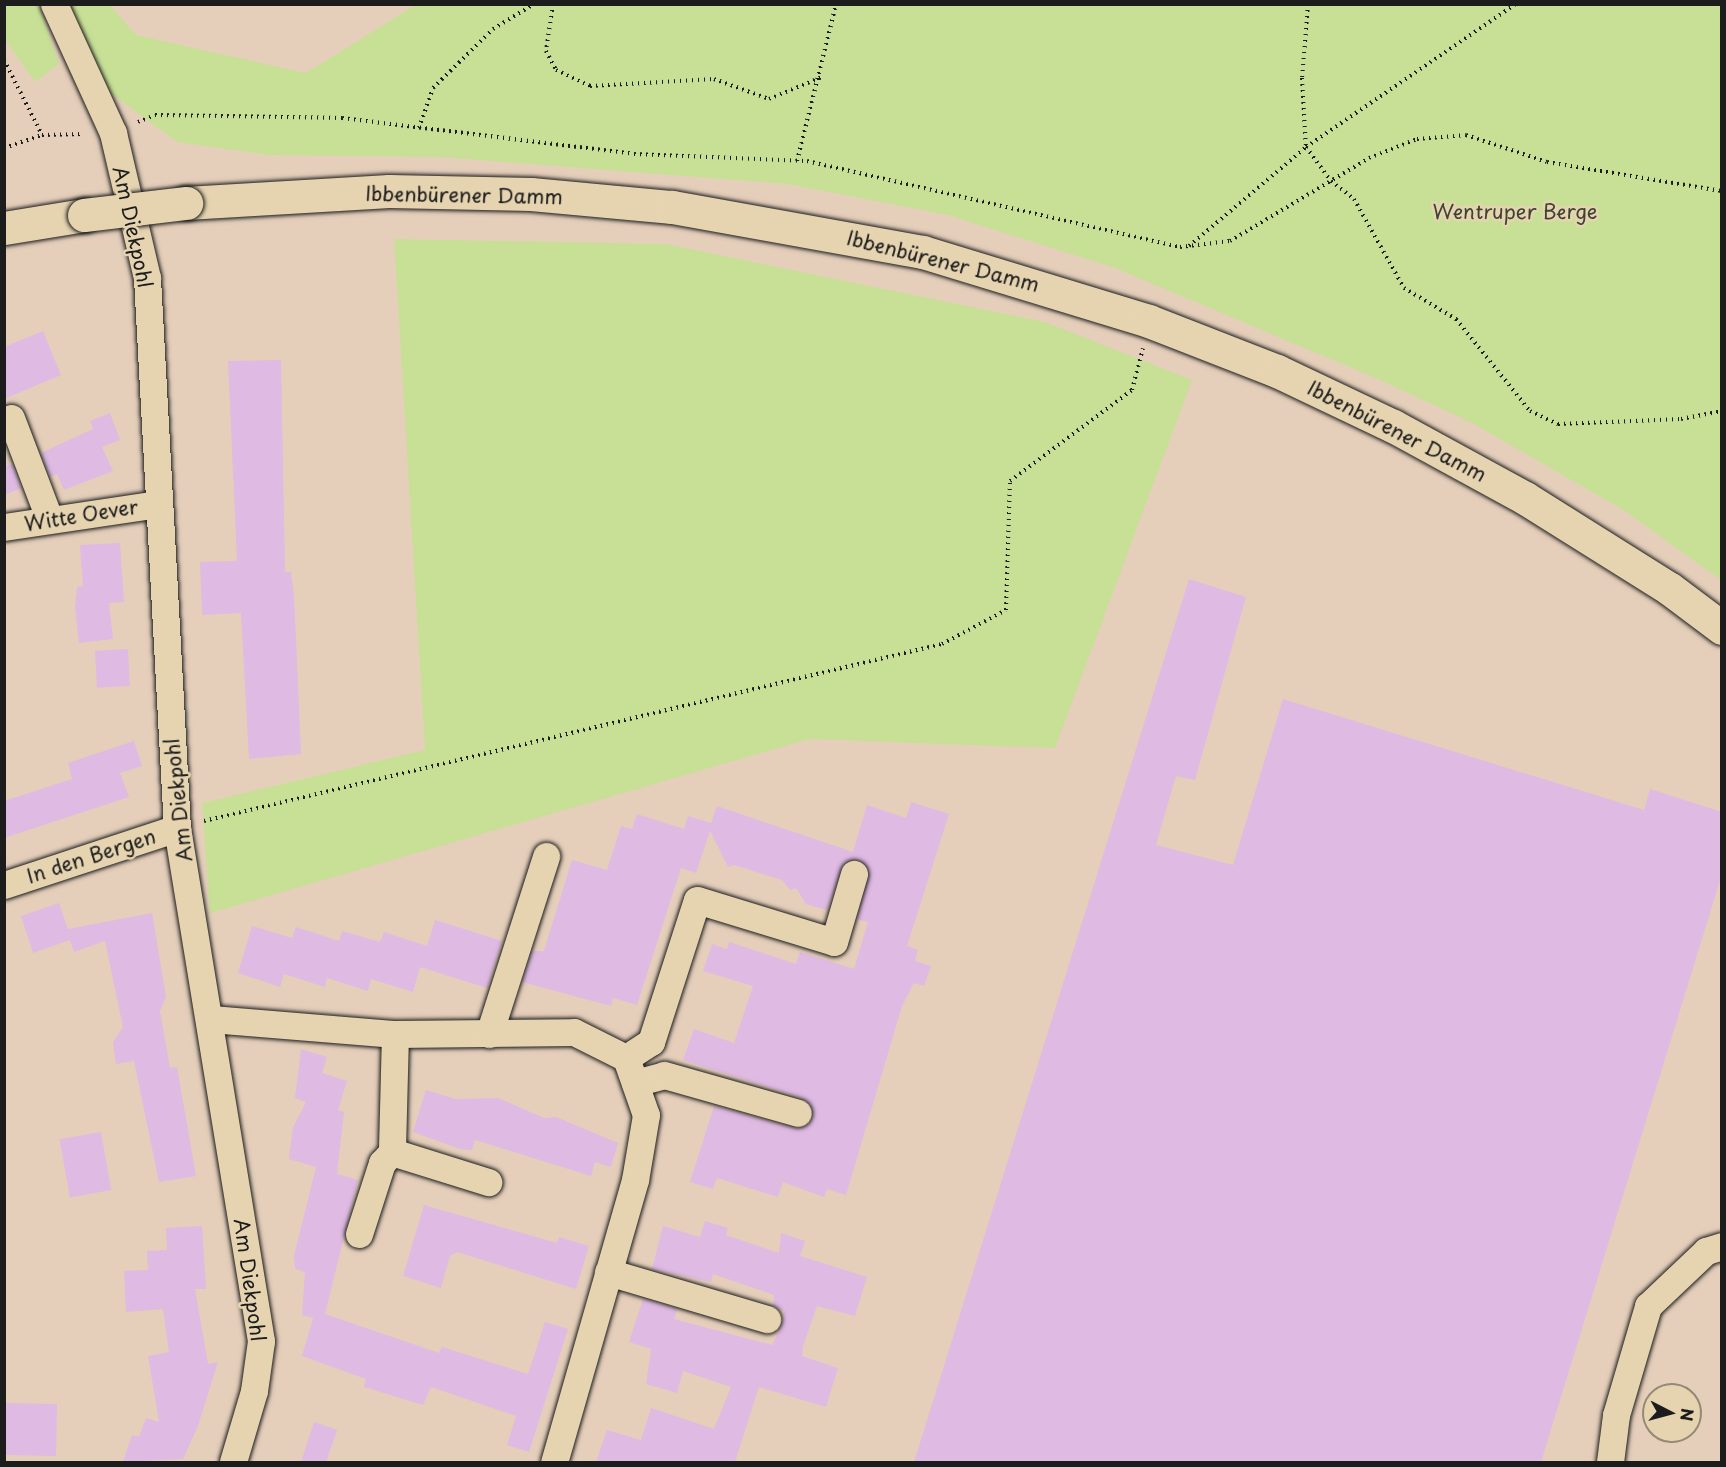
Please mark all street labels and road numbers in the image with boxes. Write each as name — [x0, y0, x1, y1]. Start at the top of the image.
street label: Am Diekpohl — [108, 164, 158, 290]
street label: Ibbenbürener Damm — [365, 181, 563, 209]
street label: Ibbenbürener Damm — [844, 225, 1042, 297]
street label: Ibbenbürener Damm — [1303, 375, 1491, 487]
street label: Witte Oever — [21, 494, 141, 536]
street label: Am Diekpohl — [160, 737, 196, 863]
street label: In den Bergen — [24, 824, 158, 888]
street label: Am Diekpohl — [229, 1217, 271, 1343]

